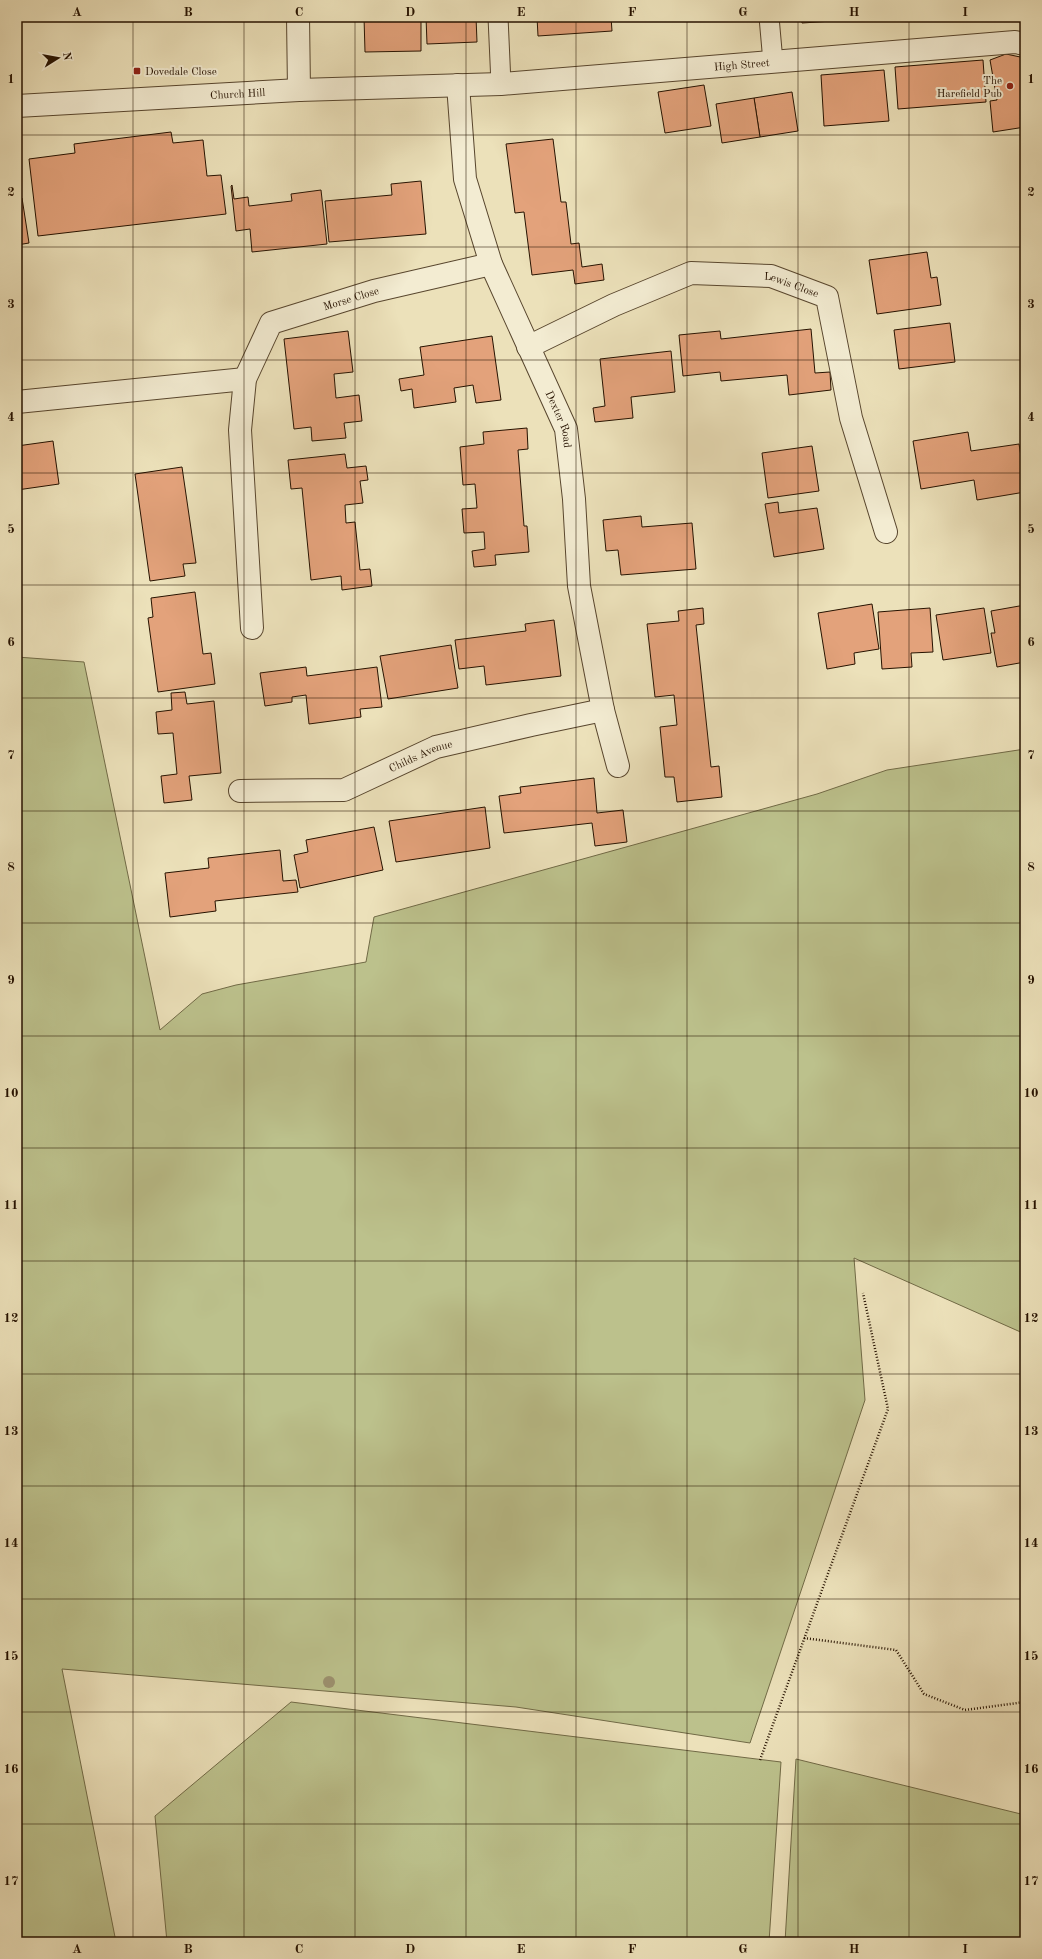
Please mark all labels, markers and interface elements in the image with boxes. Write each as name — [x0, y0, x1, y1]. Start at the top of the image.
text: A — [72, 6, 82, 19]
text: B — [183, 6, 193, 19]
text: C — [295, 6, 303, 19]
text: D — [405, 6, 415, 19]
text: E — [517, 6, 526, 19]
text: F — [628, 6, 637, 19]
text: G — [738, 6, 748, 19]
text: H — [849, 6, 860, 19]
text: I — [962, 6, 968, 19]
north arrow — [38, 38, 78, 78]
text: N — [60, 51, 73, 62]
street label: High Street — [713, 58, 770, 74]
marker: Dovedale Close — [132, 66, 142, 76]
place label: Dovedale Close — [145, 67, 217, 78]
text: 1 — [7, 73, 15, 86]
text: 1 — [1027, 73, 1035, 86]
place label: The Harefield Pub — [937, 76, 1002, 100]
marker: The Harefield Pub — [1005, 81, 1015, 91]
street label: Church Hill — [210, 88, 266, 102]
text: 2 — [7, 186, 15, 199]
text: 2 — [1027, 186, 1035, 199]
street label: Lewis Close — [764, 272, 820, 300]
street label: Morse Close — [322, 286, 380, 313]
text: 3 — [7, 298, 15, 311]
text: 3 — [1027, 298, 1035, 311]
street label: Dexter Road — [542, 389, 572, 449]
text: 4 — [7, 411, 15, 424]
text: 4 — [1027, 411, 1035, 424]
text: 5 — [7, 523, 15, 536]
text: 5 — [1027, 523, 1035, 536]
text: 6 — [7, 636, 15, 649]
text: 6 — [1027, 636, 1035, 649]
street label: Childs Avenue — [388, 739, 454, 775]
text: 7 — [7, 749, 15, 762]
text: 7 — [1027, 749, 1035, 762]
text: 8 — [7, 861, 15, 874]
text: 8 — [1027, 861, 1035, 874]
text: 9 — [7, 974, 15, 987]
text: 9 — [1027, 974, 1035, 987]
text: 10 — [3, 1087, 19, 1100]
text: 10 — [1023, 1087, 1039, 1100]
text: 11 — [3, 1199, 19, 1212]
text: 11 — [1023, 1199, 1039, 1212]
text: 12 — [3, 1312, 19, 1325]
text: 12 — [1023, 1312, 1039, 1325]
text: 13 — [3, 1425, 19, 1438]
text: 13 — [1023, 1425, 1039, 1438]
text: 14 — [3, 1537, 19, 1550]
text: 14 — [1023, 1537, 1039, 1550]
text: 15 — [3, 1650, 19, 1663]
text: 15 — [1023, 1650, 1039, 1663]
text: 16 — [3, 1763, 19, 1776]
text: 16 — [1023, 1763, 1039, 1776]
text: 17 — [3, 1875, 19, 1888]
text: 17 — [1023, 1875, 1039, 1888]
text: A — [72, 1943, 82, 1956]
text: B — [183, 1943, 193, 1956]
text: C — [295, 1943, 303, 1956]
text: D — [405, 1943, 415, 1956]
text: E — [517, 1943, 526, 1956]
text: F — [628, 1943, 637, 1956]
text: G — [738, 1943, 748, 1956]
text: H — [849, 1943, 860, 1956]
text: I — [962, 1943, 968, 1956]

